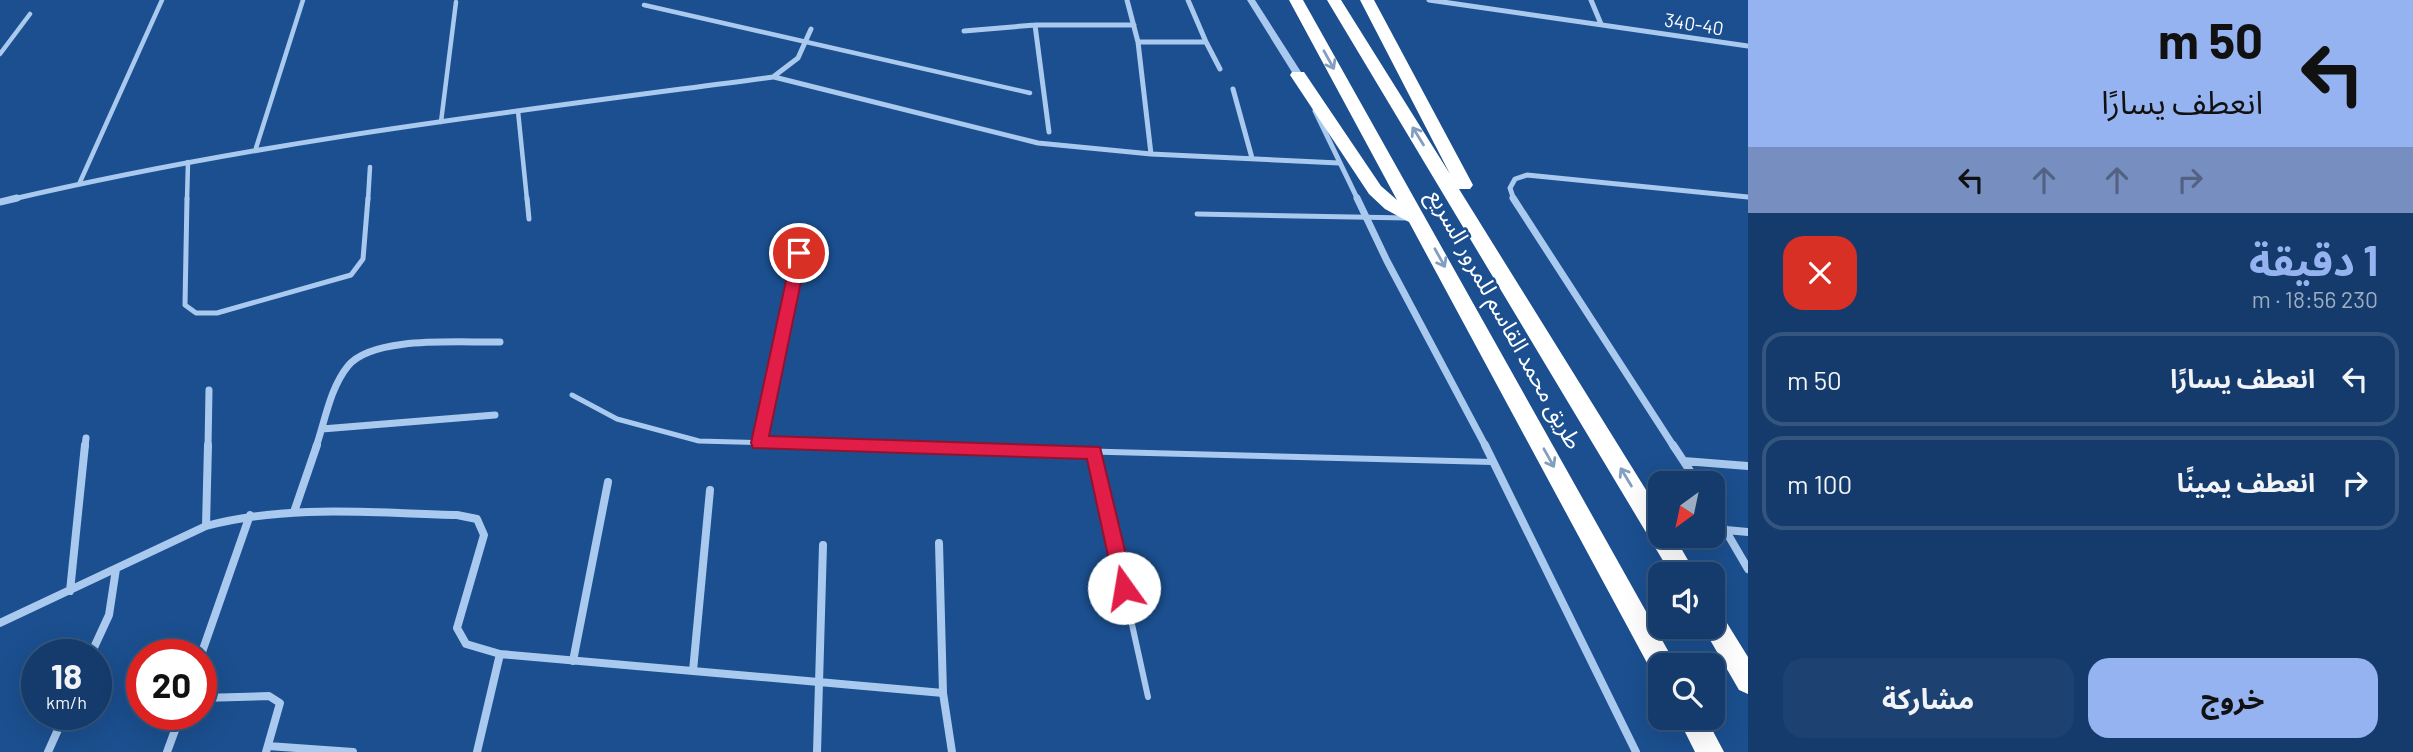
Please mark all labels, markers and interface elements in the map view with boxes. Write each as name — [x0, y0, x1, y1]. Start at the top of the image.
street label: 340-40 — [1663, 7, 1725, 40]
text: 50 m — [2158, 10, 2263, 69]
icon: left — [2287, 28, 2378, 119]
one-way arrow — [1322, 49, 1336, 69]
text: انعطف يسارًا — [2101, 82, 2263, 120]
one-way arrow — [1411, 126, 1425, 146]
icon: left — [1952, 161, 1990, 199]
icon: ahead — [2025, 161, 2063, 199]
icon: ahead — [2098, 161, 2136, 199]
icon: right — [2171, 161, 2209, 199]
street label: طريق محمد القاسم للمرور السريع — [1419, 184, 1589, 455]
pin — [769, 223, 829, 283]
icon: arrive — [780, 234, 818, 272]
text: 1 دقيقة — [2249, 234, 2378, 284]
button: close — [1783, 236, 1857, 310]
one-way arrow — [1433, 248, 1447, 268]
text: 230 m · 18:56 — [2252, 285, 2378, 313]
icon: left — [2336, 360, 2374, 398]
text: انعطف يسارًا — [2170, 362, 2315, 393]
text: 50 m — [1787, 364, 1842, 395]
one-way arrow — [1543, 447, 1556, 468]
icon: right — [2336, 464, 2374, 502]
text: انعطف يمينًا — [2177, 466, 2315, 497]
one-way arrow — [1618, 467, 1632, 487]
text: 100 m — [1787, 468, 1852, 499]
north arrow — [1648, 471, 1726, 548]
map controls — [1648, 471, 1725, 730]
position arrow — [1087, 551, 1161, 625]
button: sound — [1648, 562, 1725, 639]
speed limit sign: 20 — [126, 639, 217, 730]
button: search — [1648, 653, 1725, 730]
text: 18 — [51, 654, 82, 696]
button: مشاركة — [1783, 658, 2074, 738]
button: خروج — [2088, 658, 2378, 738]
text: km/h — [46, 691, 87, 713]

